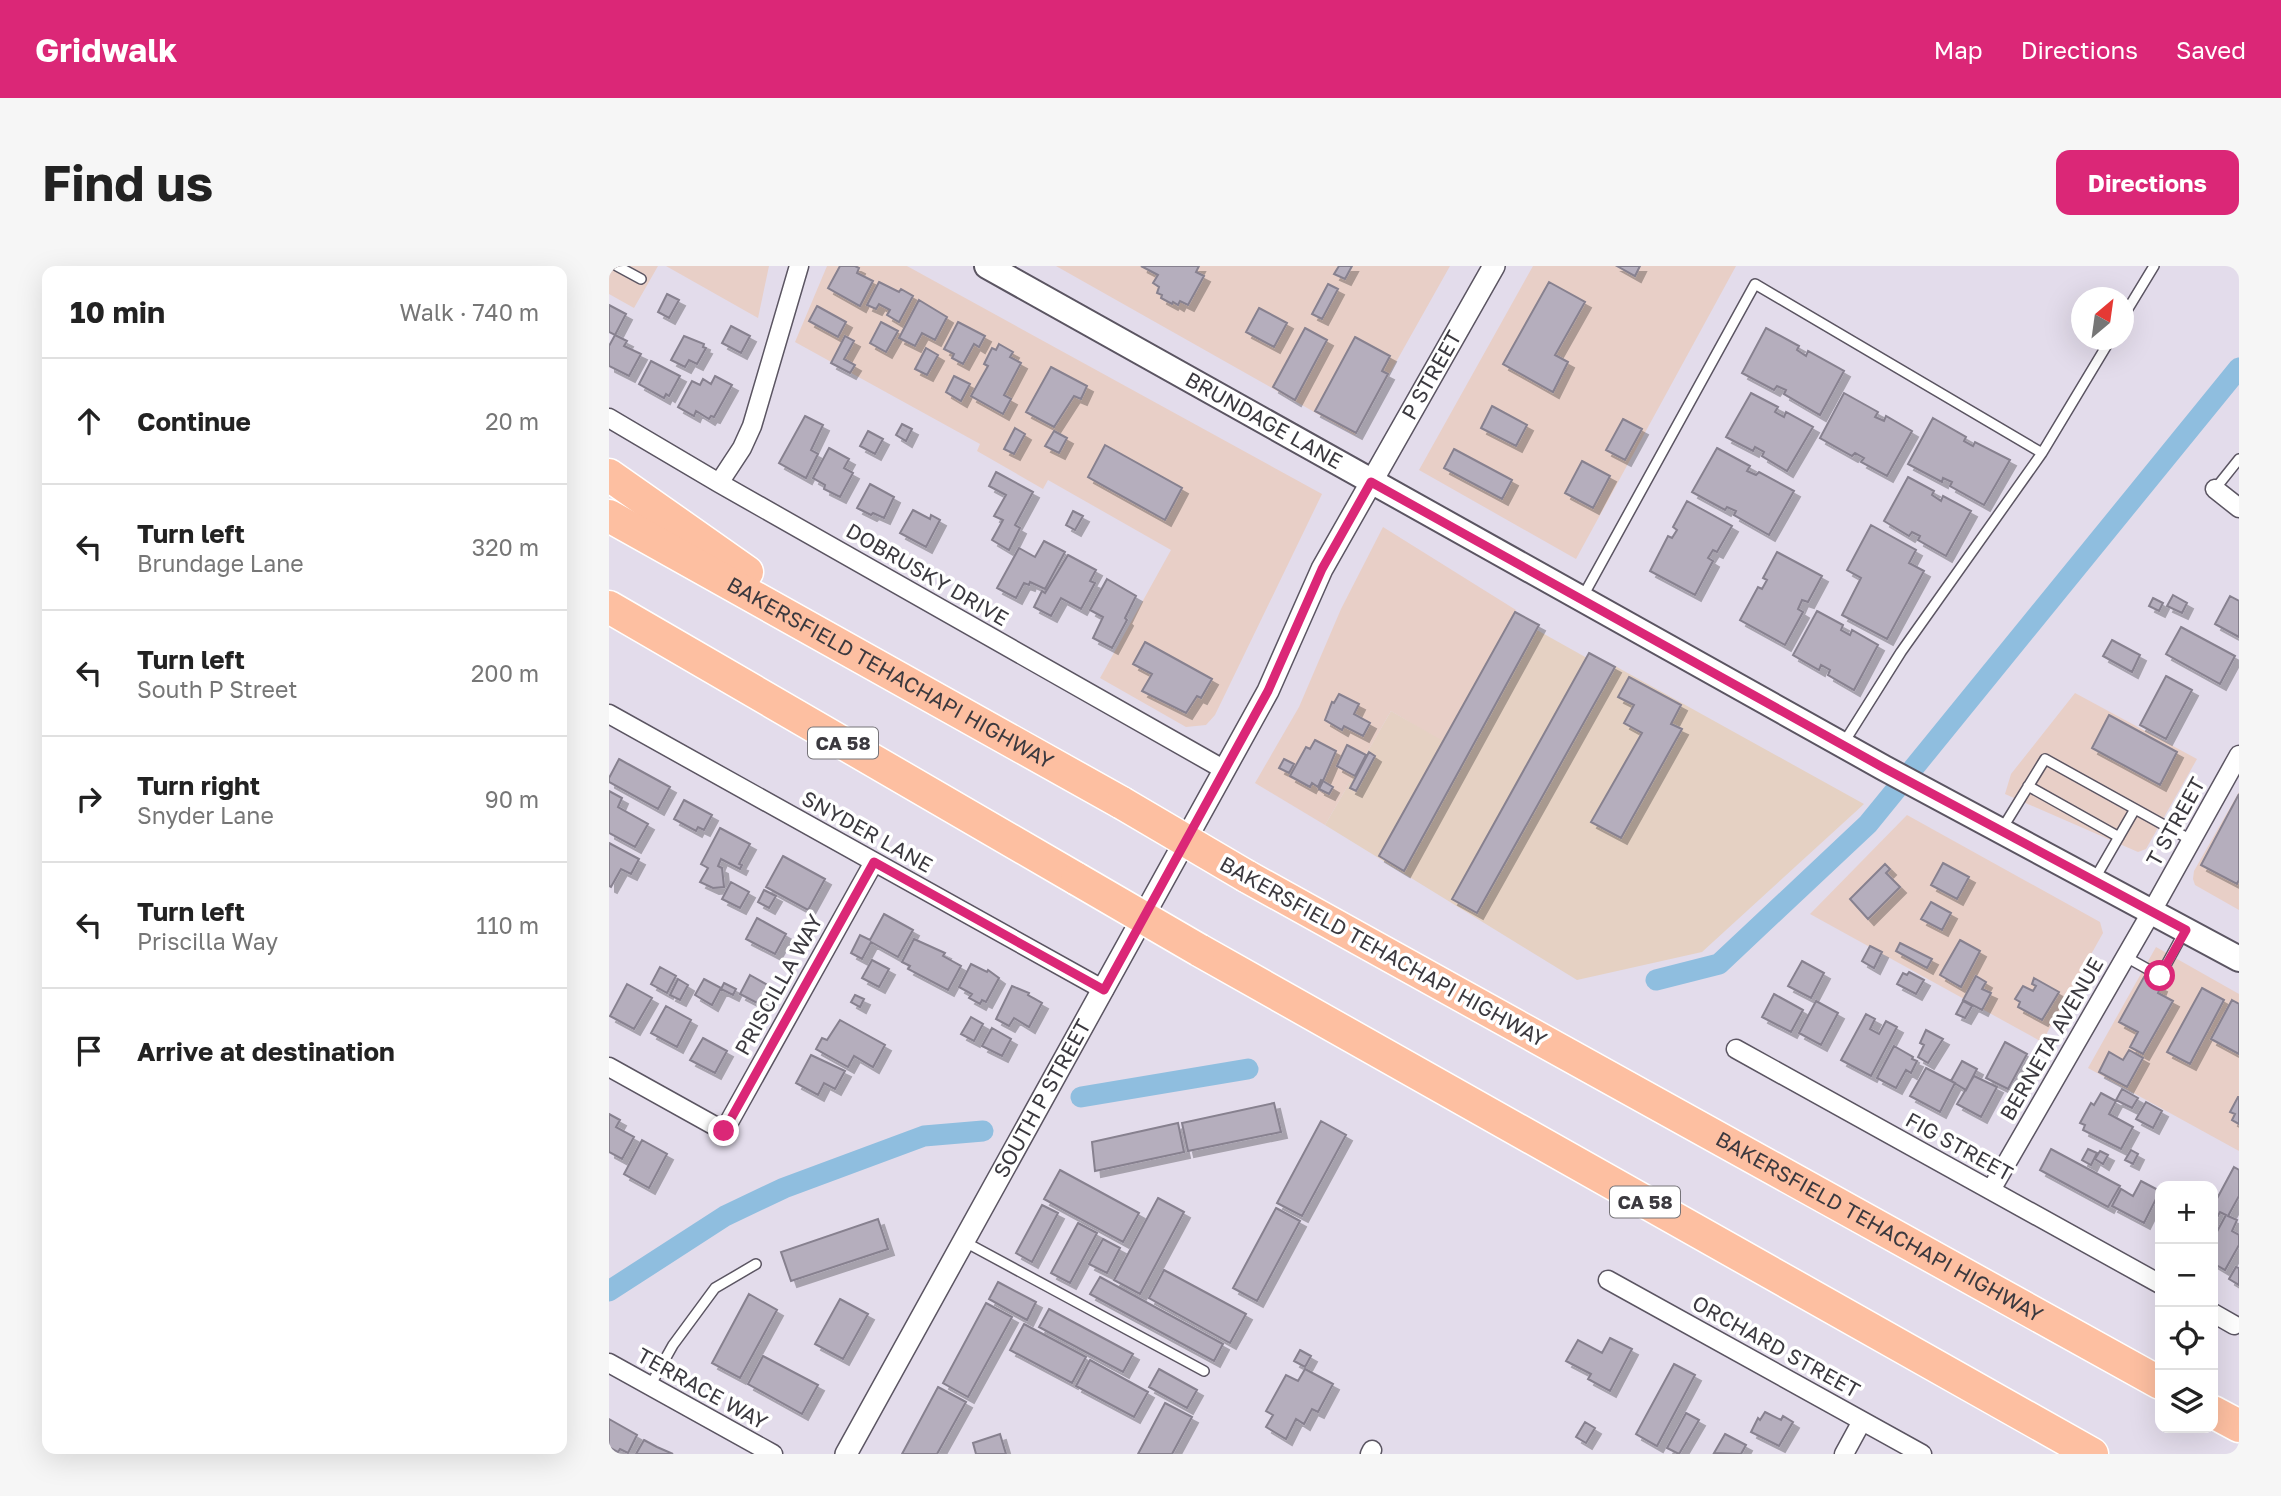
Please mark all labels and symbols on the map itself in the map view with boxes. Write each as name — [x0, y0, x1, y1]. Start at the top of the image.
north arrow — [2071, 287, 2134, 350]
street label: P STREET — [1395, 326, 1467, 424]
street label: BRUNDAGE LANE — [1181, 366, 1347, 474]
street label: DOBRUSKY DRIVE — [842, 517, 1013, 631]
street label: BAKERSFIELD TEHACHAPI HIGHWAY — [723, 571, 1059, 774]
road number: CA 58 — [808, 728, 878, 758]
street label: T STREET — [2140, 773, 2210, 871]
street label: SNYDER LANE — [798, 785, 937, 878]
street label: BAKERSFIELD TEHACHAPI HIGHWAY — [1216, 850, 1552, 1052]
street label: PRISCILLA WAY — [729, 909, 828, 1060]
street label: BERNETA AVENUE — [1994, 952, 2108, 1125]
route start — [2144, 960, 2175, 991]
street label: SOUTH P STREET — [987, 1014, 1096, 1182]
street label: FIG STREET — [1901, 1106, 2018, 1186]
route end — [708, 1115, 739, 1146]
street label: BAKERSFIELD TEHACHAPI HIGHWAY — [1712, 1125, 2048, 1328]
road number: CA 58 — [1610, 1186, 1680, 1218]
street label: ORCHARD STREET — [1688, 1289, 1865, 1403]
street label: TERRACE WAY — [633, 1342, 773, 1435]

